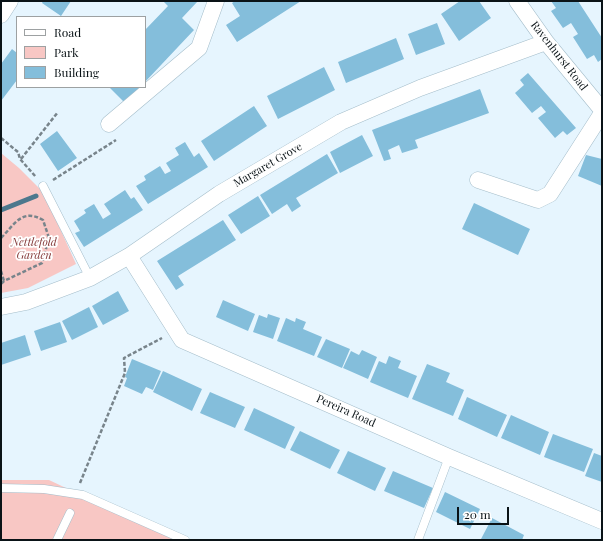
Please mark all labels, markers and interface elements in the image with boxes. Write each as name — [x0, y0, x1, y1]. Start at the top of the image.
legend — [16, 16, 146, 88]
street label: Ravenhurst Road — [528, 19, 590, 93]
text: Road — [54, 24, 81, 40]
text: Park — [54, 44, 79, 60]
text: Building — [54, 64, 99, 80]
street label: Margaret Grove — [231, 140, 305, 190]
park label: Nettlefold Garden — [11, 236, 57, 262]
street label: Pereira Road — [314, 392, 378, 430]
scale bar — [459, 499, 511, 525]
text: 20 m — [464, 506, 491, 522]

